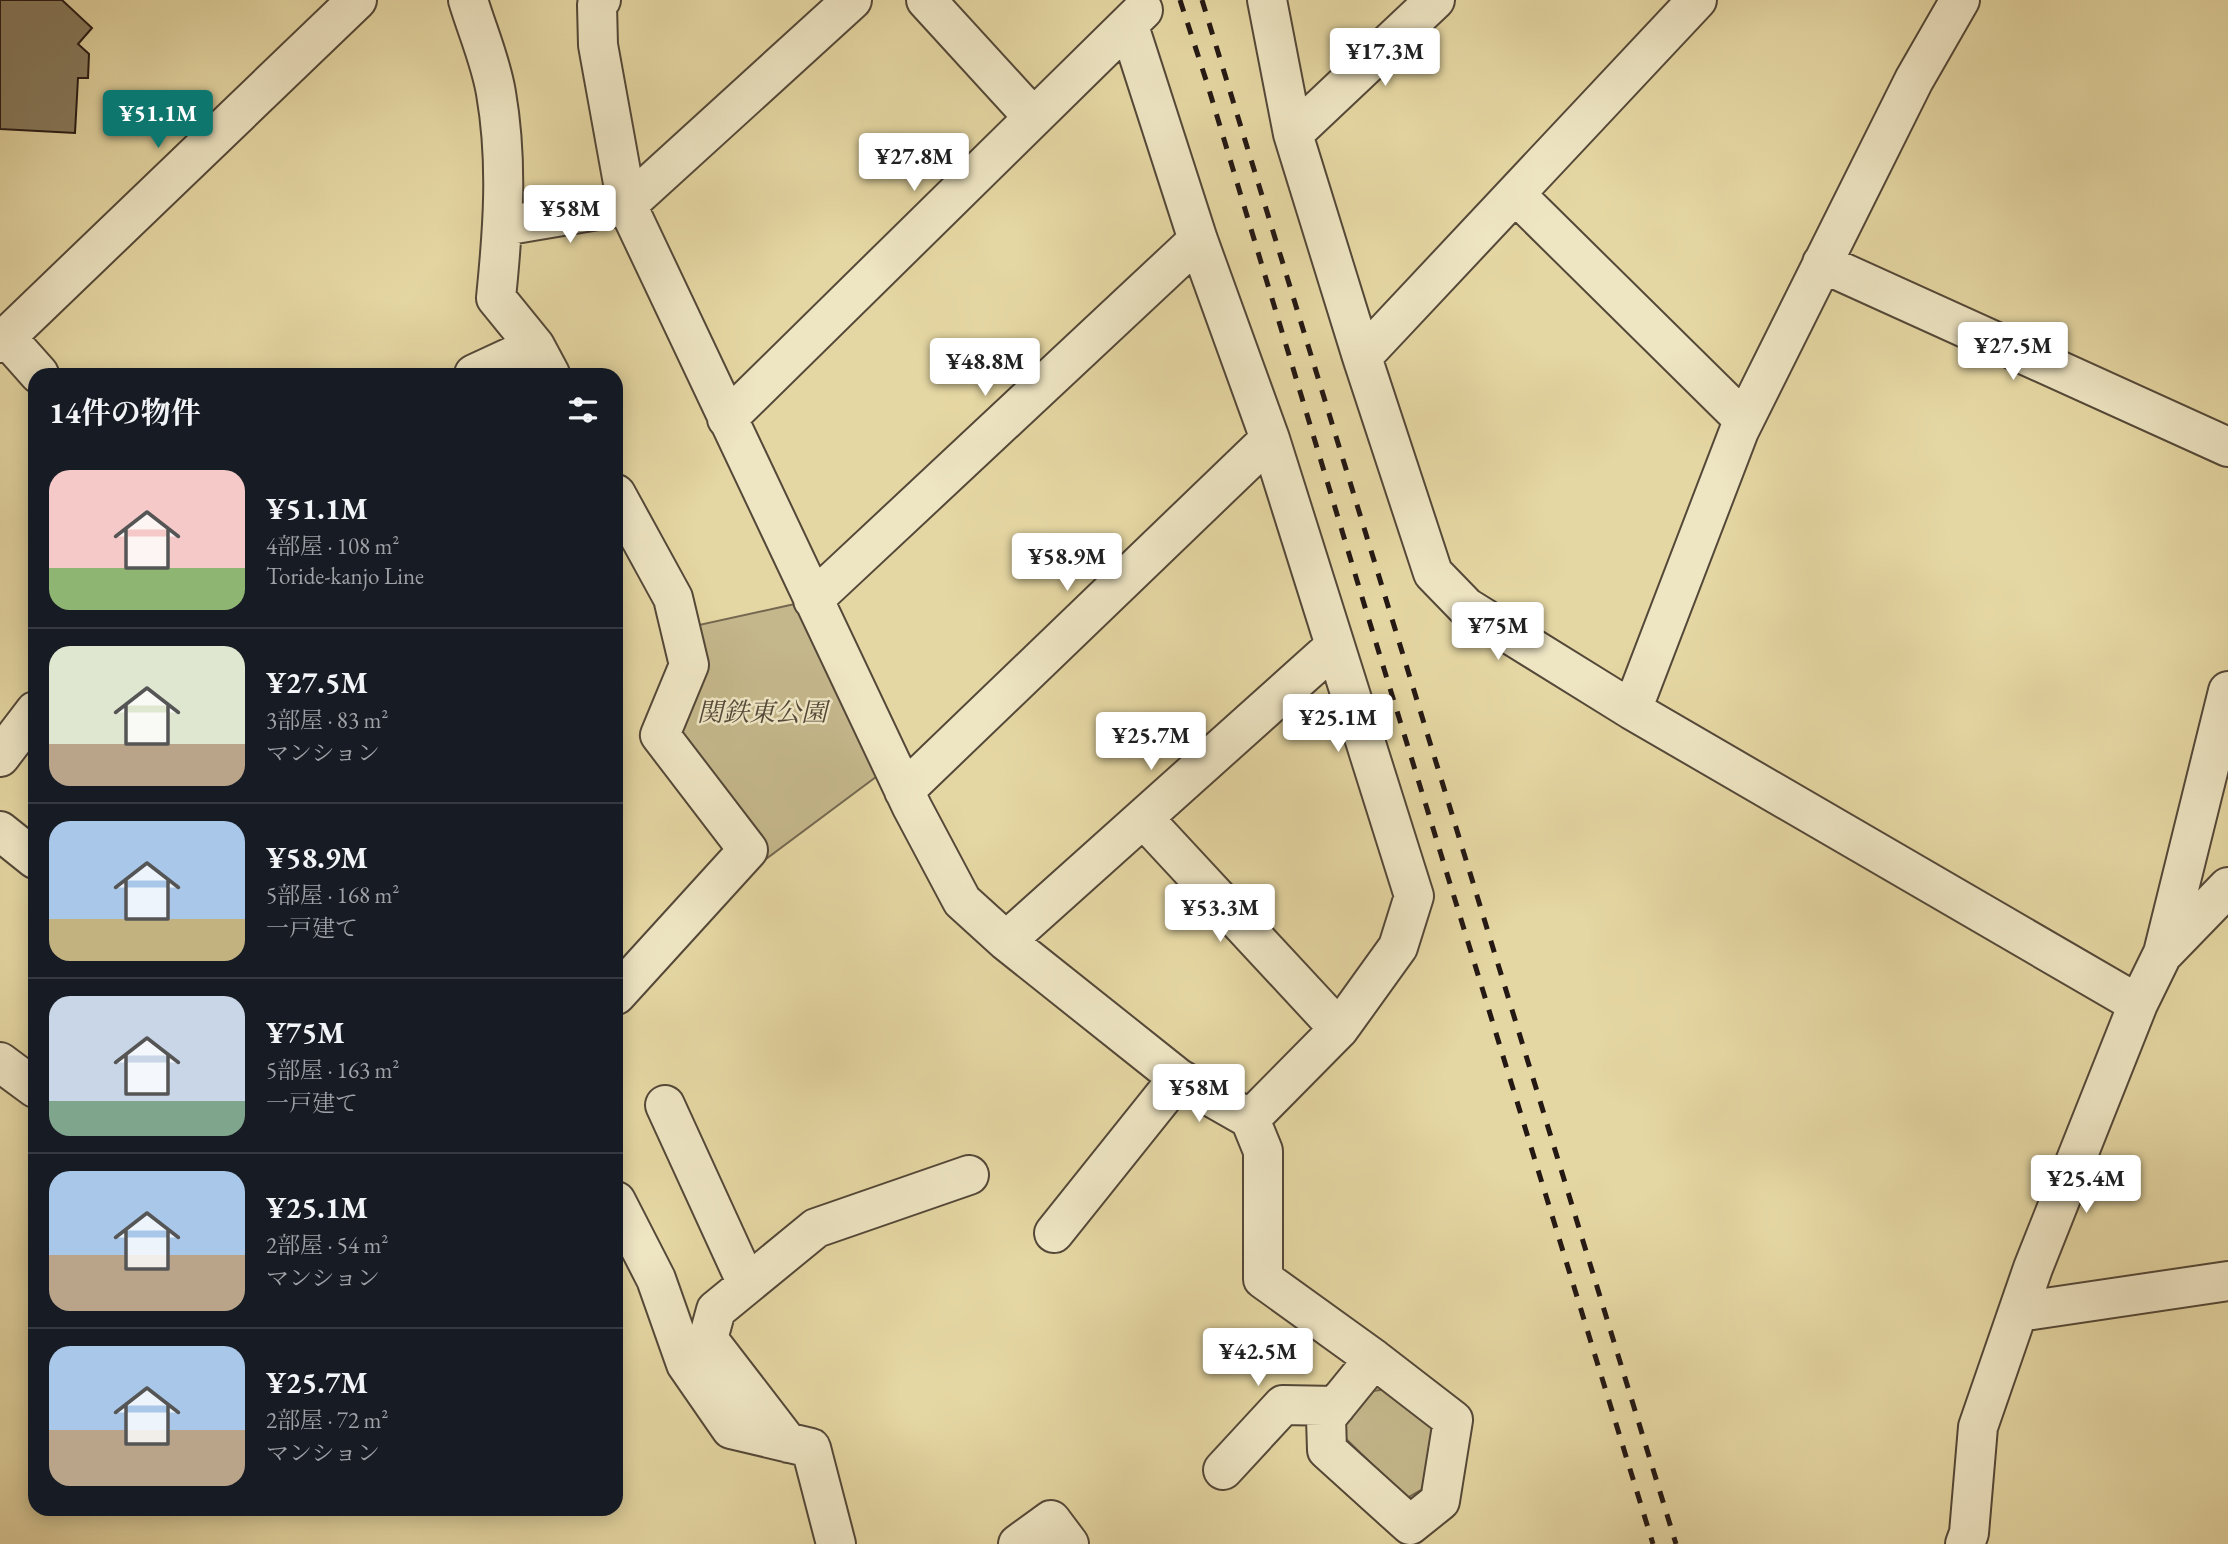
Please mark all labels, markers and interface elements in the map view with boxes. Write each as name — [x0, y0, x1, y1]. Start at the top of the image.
pin: ¥17.3M — [1328, 28, 1442, 88]
text: ¥17.3M — [1346, 36, 1424, 66]
pin: ¥51.1M — [101, 90, 215, 150]
text: ¥51.1M — [119, 98, 197, 128]
pin: ¥27.8M — [857, 134, 971, 193]
text: ¥27.8M — [875, 141, 953, 171]
pin: ¥58M — [529, 186, 611, 245]
text: ¥58M — [540, 193, 600, 223]
pin: ¥27.5M — [1956, 322, 2070, 382]
text: ¥27.5M — [1974, 330, 2052, 360]
pin: ¥48.8M — [928, 338, 1042, 398]
text: ¥48.8M — [946, 346, 1024, 376]
icon: filters — [564, 391, 602, 429]
text: 14件の物件 — [49, 393, 201, 432]
text: ¥51.1M — [266, 489, 368, 528]
icon: home — [105, 498, 189, 582]
text: 4部屋 · 108 m² — [266, 531, 399, 561]
pin: ¥58.9M — [1010, 534, 1124, 593]
text: ¥58.9M — [1028, 541, 1106, 571]
text: Toride-kanjo Line — [266, 561, 424, 591]
pin: ¥75M — [1457, 602, 1539, 662]
text: ¥75M — [1468, 610, 1528, 640]
text: ¥27.5M — [266, 663, 368, 702]
icon: home — [105, 674, 189, 758]
pin: ¥25.1M — [1281, 694, 1395, 754]
park label: 関鉄東公園 — [697, 695, 831, 729]
text: ¥25.1M — [1299, 702, 1377, 732]
text: 3部屋 · 83 m² — [266, 705, 388, 735]
pin: ¥25.7M — [1094, 712, 1208, 772]
text: ¥25.7M — [1112, 720, 1190, 750]
text: マンション — [266, 738, 380, 768]
text: ¥58.9M — [266, 838, 368, 877]
icon: home — [105, 849, 189, 933]
text: 5部屋 · 168 m² — [266, 880, 399, 910]
pin: ¥53.3M — [1163, 884, 1277, 944]
text: ¥53.3M — [1181, 892, 1259, 922]
text: 一戸建て — [266, 913, 358, 943]
text: ¥75M — [266, 1013, 345, 1052]
icon: home — [105, 1024, 189, 1108]
text: 5部屋 · 163 m² — [266, 1055, 399, 1085]
pin: ¥58M — [1158, 1064, 1240, 1124]
text: ¥58M — [1169, 1072, 1229, 1102]
text: 一戸建て — [266, 1088, 358, 1118]
pin: ¥25.4M — [2029, 1156, 2143, 1215]
text: ¥25.4M — [2047, 1163, 2125, 1193]
text: ¥25.1M — [266, 1188, 368, 1227]
icon: home — [105, 1199, 189, 1283]
text: 2部屋 · 54 m² — [266, 1230, 388, 1260]
text: マンション — [266, 1263, 380, 1293]
pin: ¥42.5M — [1201, 1328, 1315, 1388]
text: ¥42.5M — [1219, 1336, 1297, 1366]
text: ¥25.7M — [266, 1363, 368, 1402]
icon: home — [105, 1374, 189, 1458]
text: 2部屋 · 72 m² — [266, 1405, 388, 1435]
text: マンション — [266, 1438, 380, 1468]

